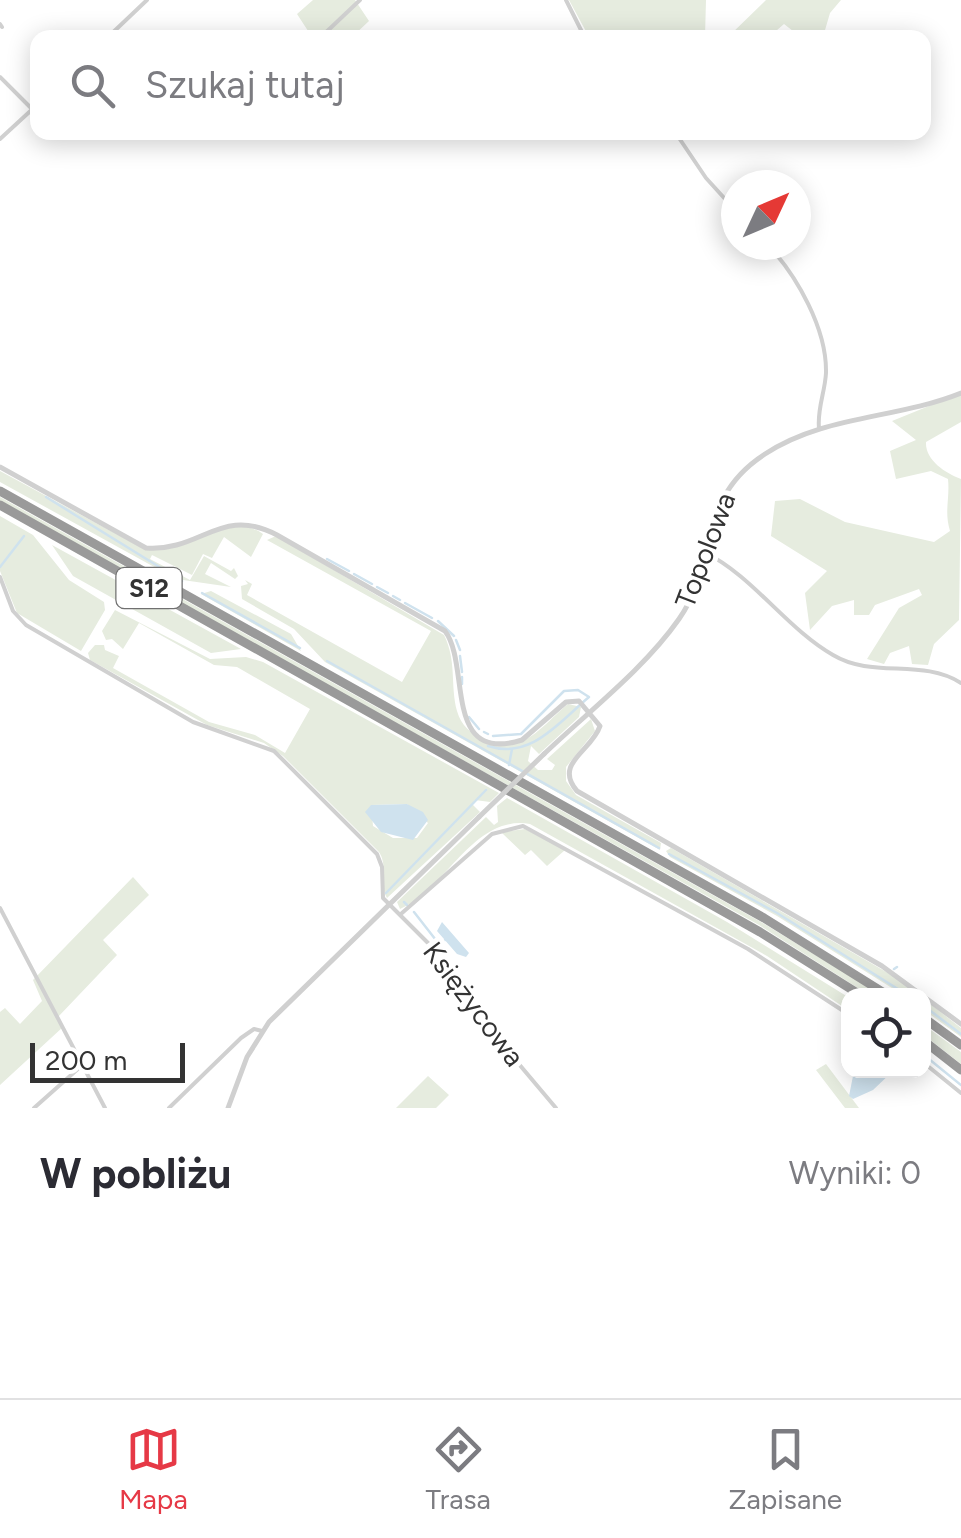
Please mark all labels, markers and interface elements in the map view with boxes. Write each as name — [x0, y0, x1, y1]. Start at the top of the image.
search box — [30, 30, 931, 140]
icon: search — [65, 58, 120, 113]
text: Szukaj tutaj — [145, 62, 345, 108]
north arrow — [721, 170, 811, 260]
street label: Topolowa — [668, 488, 742, 612]
road number: S12 — [116, 568, 182, 608]
street label: Księżycowa — [416, 935, 532, 1073]
map controls — [841, 988, 931, 1078]
button: locate — [841, 988, 931, 1078]
scale bar — [30, 1038, 185, 1082]
text: 200 m — [45, 1043, 127, 1077]
text: W pobliżu — [40, 1148, 231, 1199]
text: Wyniki: 0 — [789, 1154, 921, 1192]
tab: Mapa — [119, 1422, 188, 1516]
tab: Trasa — [426, 1422, 491, 1516]
tab: Zapisane — [729, 1422, 842, 1516]

